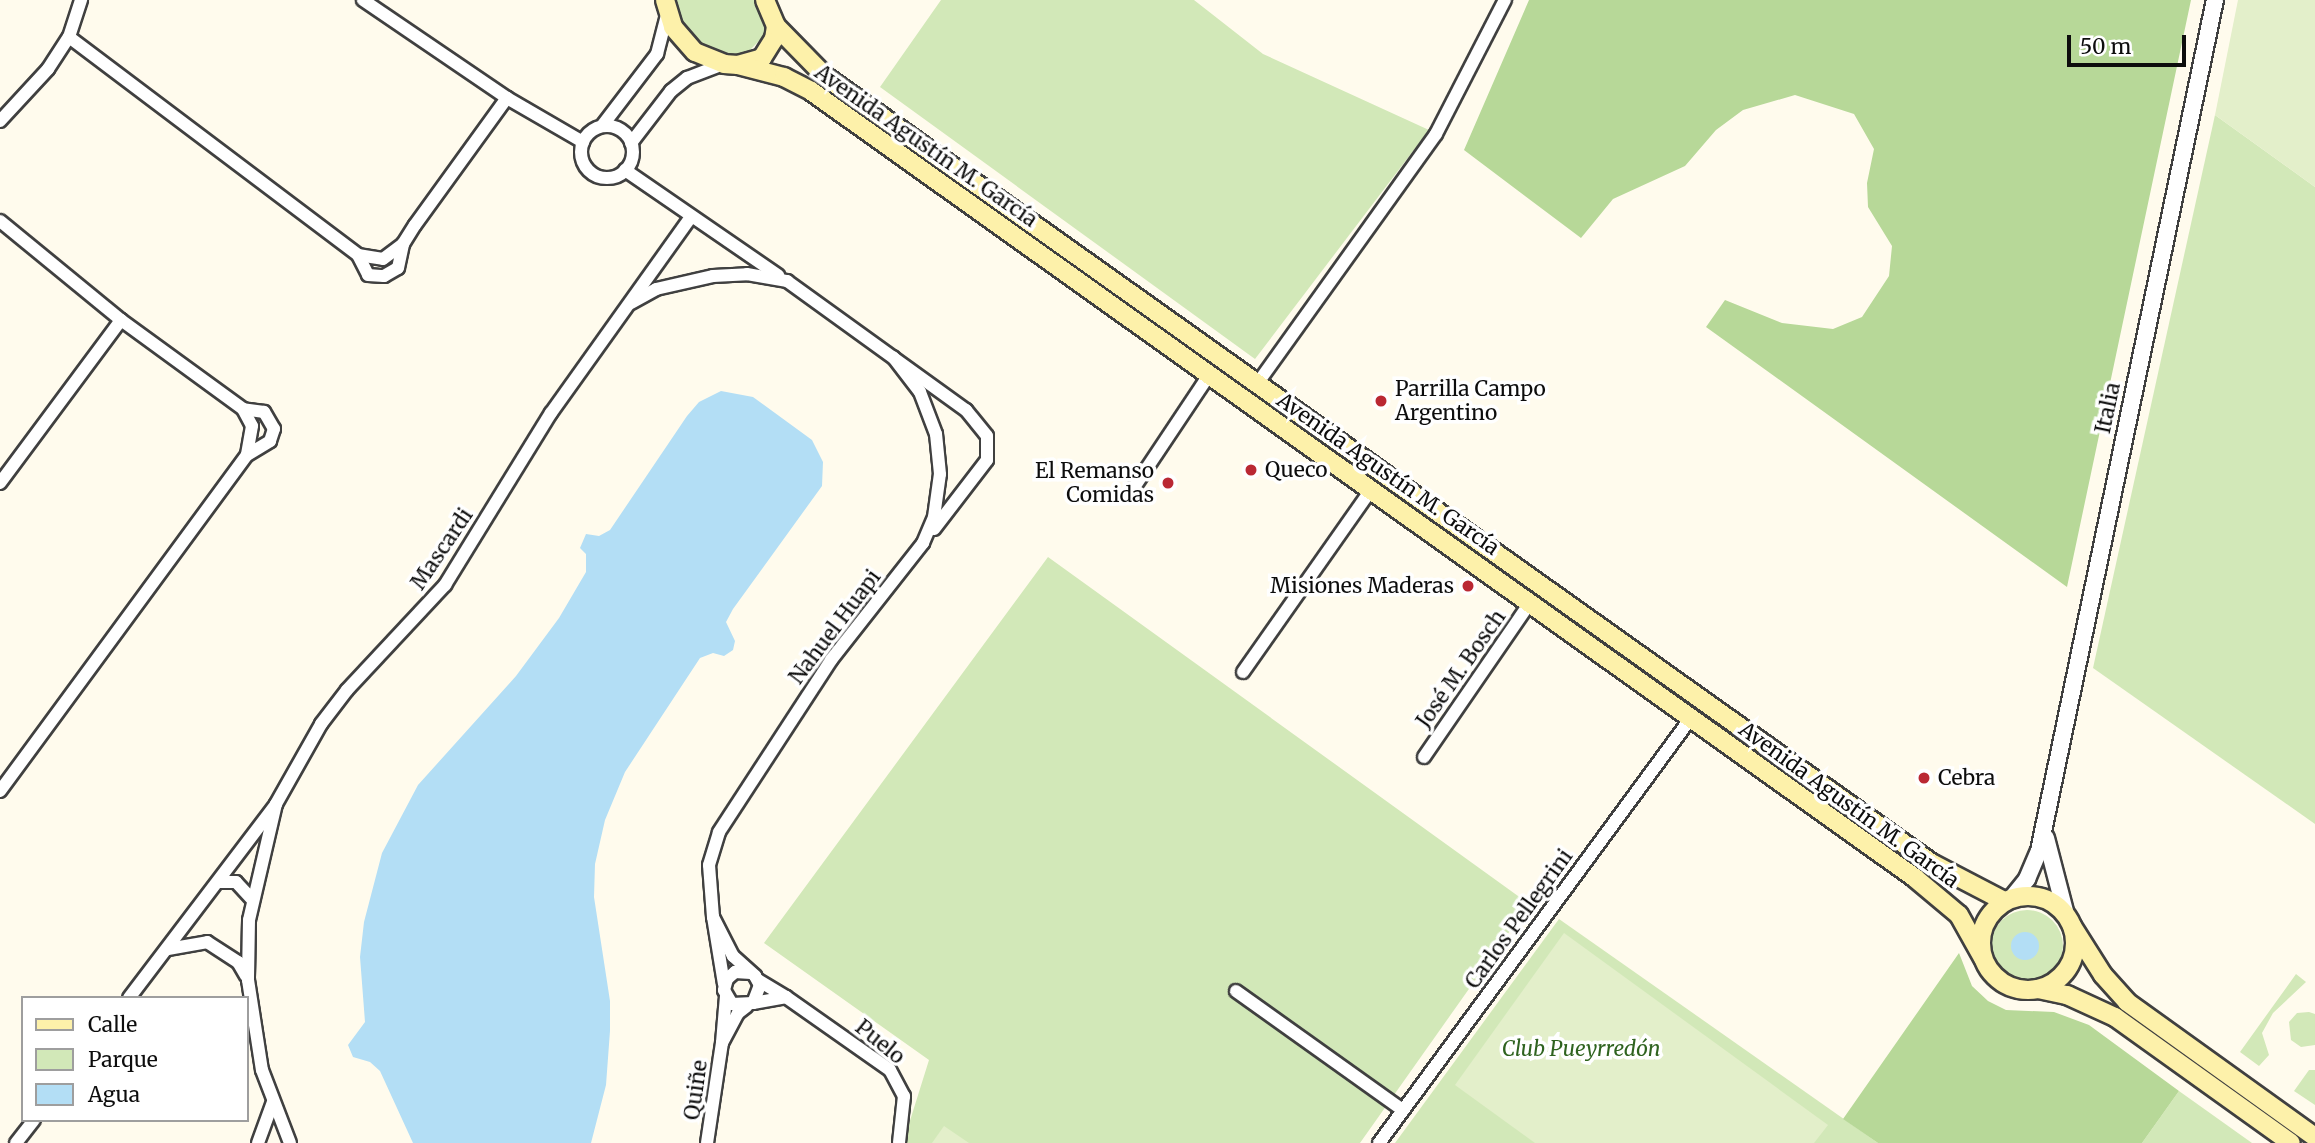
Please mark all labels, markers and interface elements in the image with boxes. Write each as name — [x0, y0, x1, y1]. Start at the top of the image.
scale bar — [2070, 21, 2189, 65]
text: 50 m — [2080, 33, 2131, 60]
street label: Avenida Agustín M. García — [810, 59, 1042, 233]
place label: Parrilla Campo Argentino — [1395, 376, 1546, 426]
street label: Italia — [2090, 380, 2126, 436]
street label: Avenida Agustín M. García — [1272, 387, 1504, 561]
marker: Parrilla Campo Argentino — [1373, 393, 1389, 409]
place label: Queco — [1265, 457, 1328, 483]
place label: El Remanso Comidas — [1035, 458, 1154, 508]
marker: Queco — [1243, 462, 1259, 478]
marker: El Remanso Comidas — [1160, 475, 1176, 491]
street label: Mascardi — [406, 504, 478, 594]
street label: Nahuel Huapi — [784, 565, 886, 689]
place label: Misiones Maderas — [1270, 573, 1454, 599]
marker: Misiones Maderas — [1460, 578, 1476, 594]
street label: José M. Bosch — [1411, 605, 1511, 733]
street label: Avenida Agustín M. García — [1734, 717, 1964, 893]
place label: Cebra — [1938, 765, 1995, 791]
marker: Cebra — [1916, 770, 1932, 786]
street label: Carlos Pellegrini — [1460, 844, 1578, 994]
legend — [21, 996, 248, 1122]
text: Calle — [88, 1011, 137, 1038]
street label: Puelo — [850, 1015, 910, 1069]
park label: Club Pueyrredón — [1502, 1036, 1660, 1062]
text: Parque — [88, 1046, 158, 1073]
street label: Quiñe — [679, 1058, 713, 1122]
text: Agua — [88, 1081, 140, 1108]

